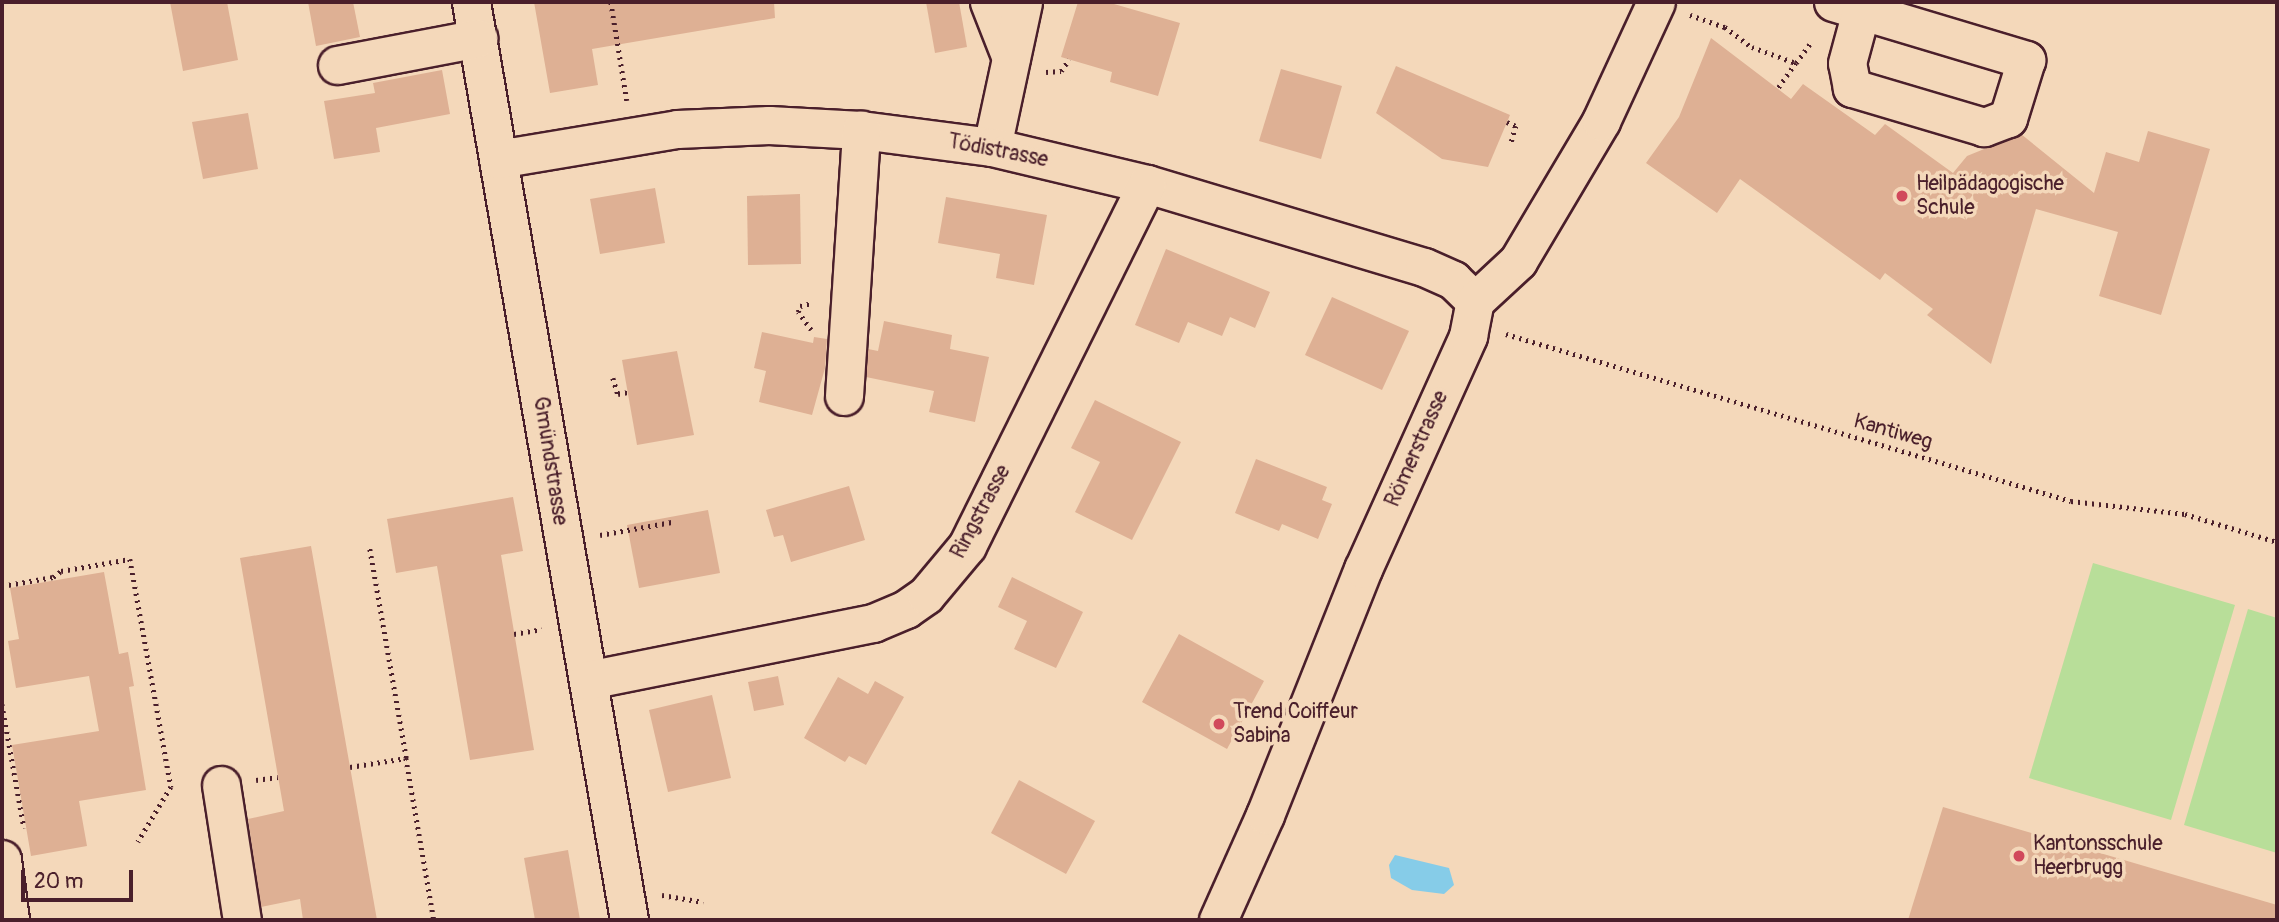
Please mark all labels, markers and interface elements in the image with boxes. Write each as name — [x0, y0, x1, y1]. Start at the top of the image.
street label: Tödistrasse — [946, 129, 1050, 173]
place label: Heilpädagogische Schule — [1916, 171, 2064, 221]
marker: Heilpädagogische Schule — [1894, 188, 1910, 204]
street label: Römerstrasse — [1380, 387, 1454, 511]
street label: Gmündstrasse — [527, 395, 573, 527]
street label: Kantiweg — [1851, 409, 1935, 455]
street label: Ringstrasse — [946, 461, 1016, 563]
place label: Trend Coiffeur Sabina — [1233, 699, 1358, 749]
marker: Trend Coiffeur Sabina — [1211, 716, 1227, 732]
place label: Kantonsschule Heerbrugg — [2033, 831, 2163, 881]
marker: Kantonsschule Heerbrugg — [2011, 848, 2027, 864]
scale bar — [24, 856, 136, 900]
text: 20 m — [34, 868, 83, 895]

